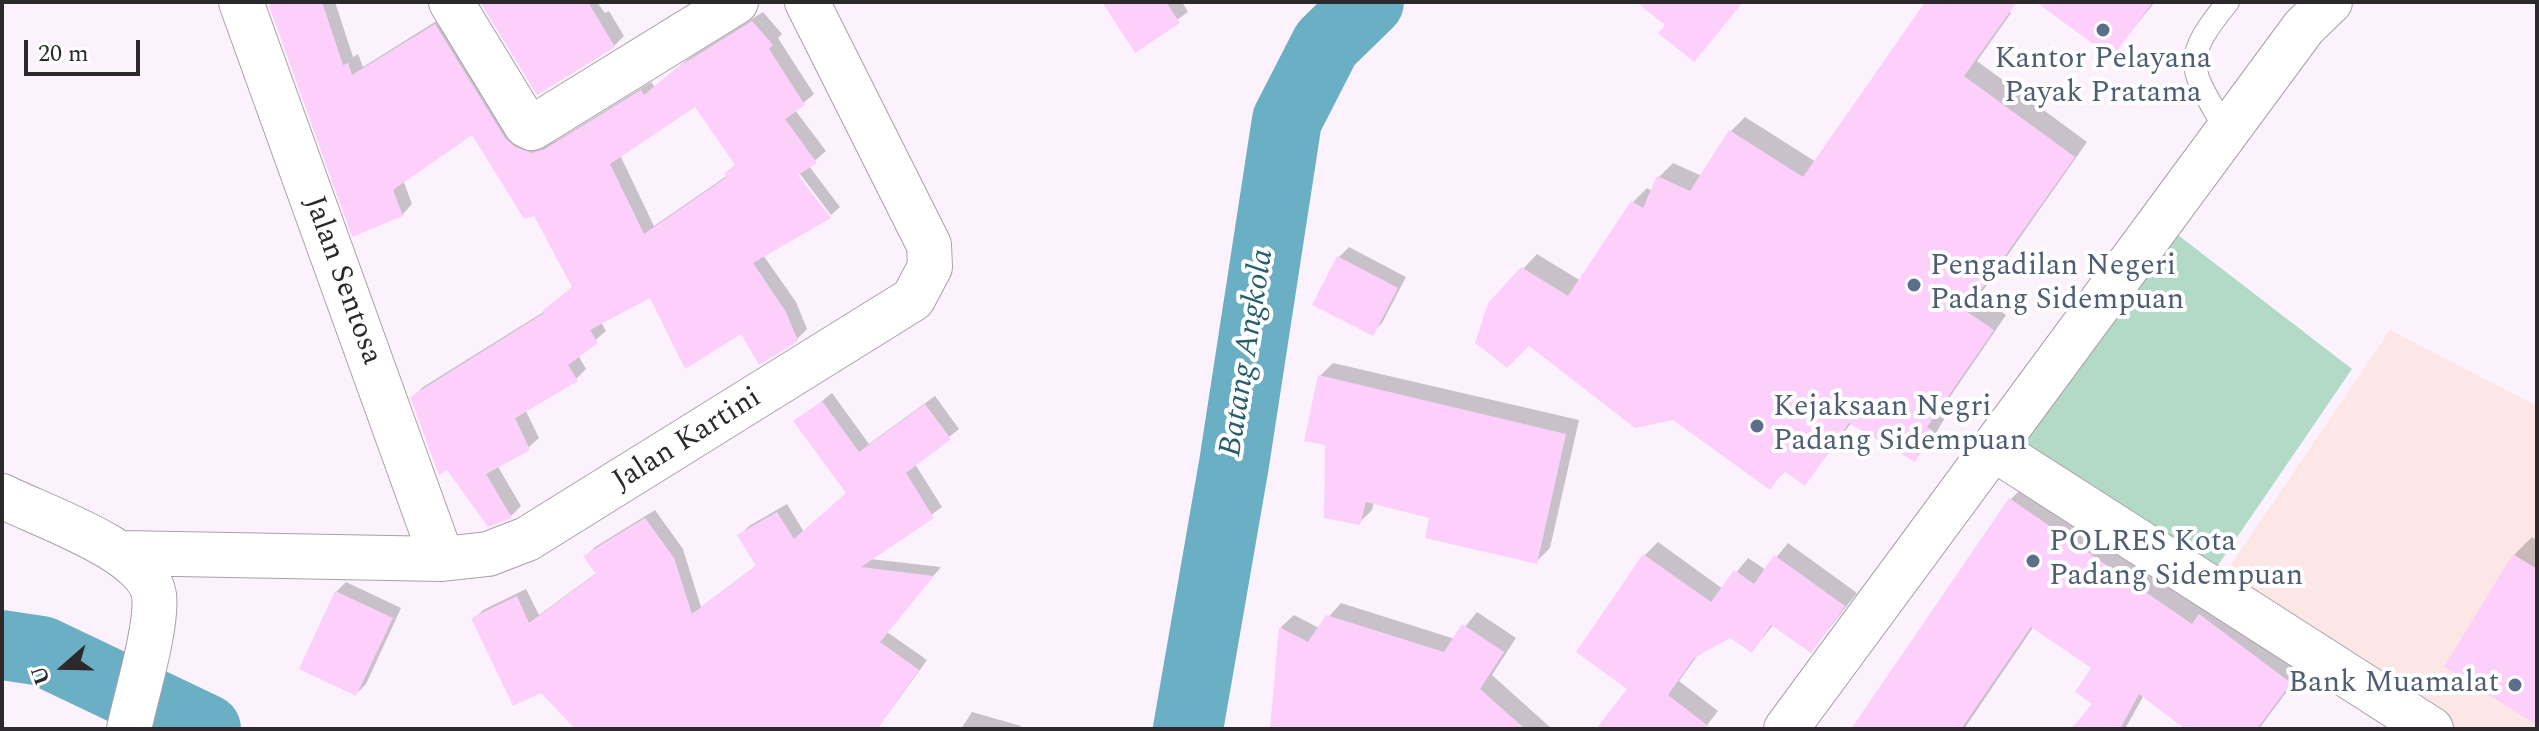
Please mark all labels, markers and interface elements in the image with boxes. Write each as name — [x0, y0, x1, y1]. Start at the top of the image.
marker: Kantor Pelayana Payak Pratama — [2094, 21, 2112, 39]
scale bar — [28, 24, 144, 74]
text: 20 m — [38, 36, 89, 72]
place label: Kantor Pelayana Payak Pratama — [1995, 43, 2211, 114]
street label: Jalan Sentosa — [294, 192, 388, 370]
water label: Batang Angkola — [1214, 246, 1284, 460]
place label: Pengadilan Negeri Padang Sidempuan — [1930, 250, 2184, 320]
marker: Pengadilan Negeri Padang Sidempuan — [1905, 276, 1923, 294]
street label: Jalan Kartini — [607, 381, 769, 501]
place label: Kejaksaan Negri Padang Sidempuan — [1773, 391, 2027, 462]
marker: Kejaksaan Negri Padang Sidempuan — [1748, 417, 1766, 435]
place label: POLRES Kota Padang Sidempuan — [2049, 526, 2303, 596]
marker: POLRES Kota Padang Sidempuan — [2024, 552, 2042, 570]
north arrow — [24, 627, 104, 707]
text: U — [22, 661, 60, 690]
place label: Bank Muamalat — [2288, 667, 2499, 703]
marker: Bank Muamalat — [2506, 676, 2524, 694]

